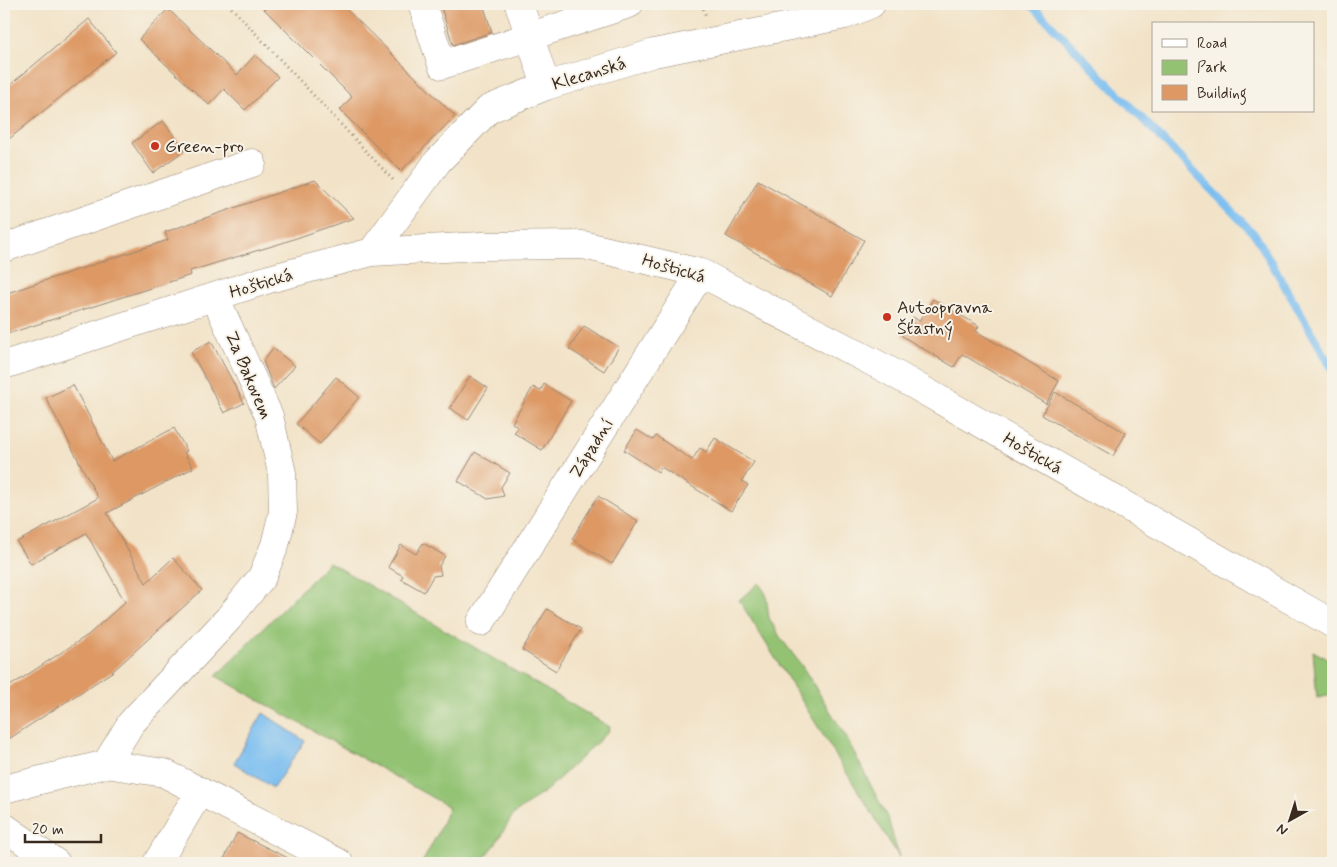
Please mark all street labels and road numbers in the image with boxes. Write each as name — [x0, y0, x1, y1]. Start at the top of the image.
street label: Klecanská — [549, 51, 629, 97]
street label: Hoštická — [639, 248, 708, 289]
street label: Hoštická — [227, 263, 296, 305]
street label: Za Bakovem — [219, 328, 277, 423]
street label: Západní — [564, 414, 620, 483]
street label: Hoštická — [998, 427, 1067, 481]

